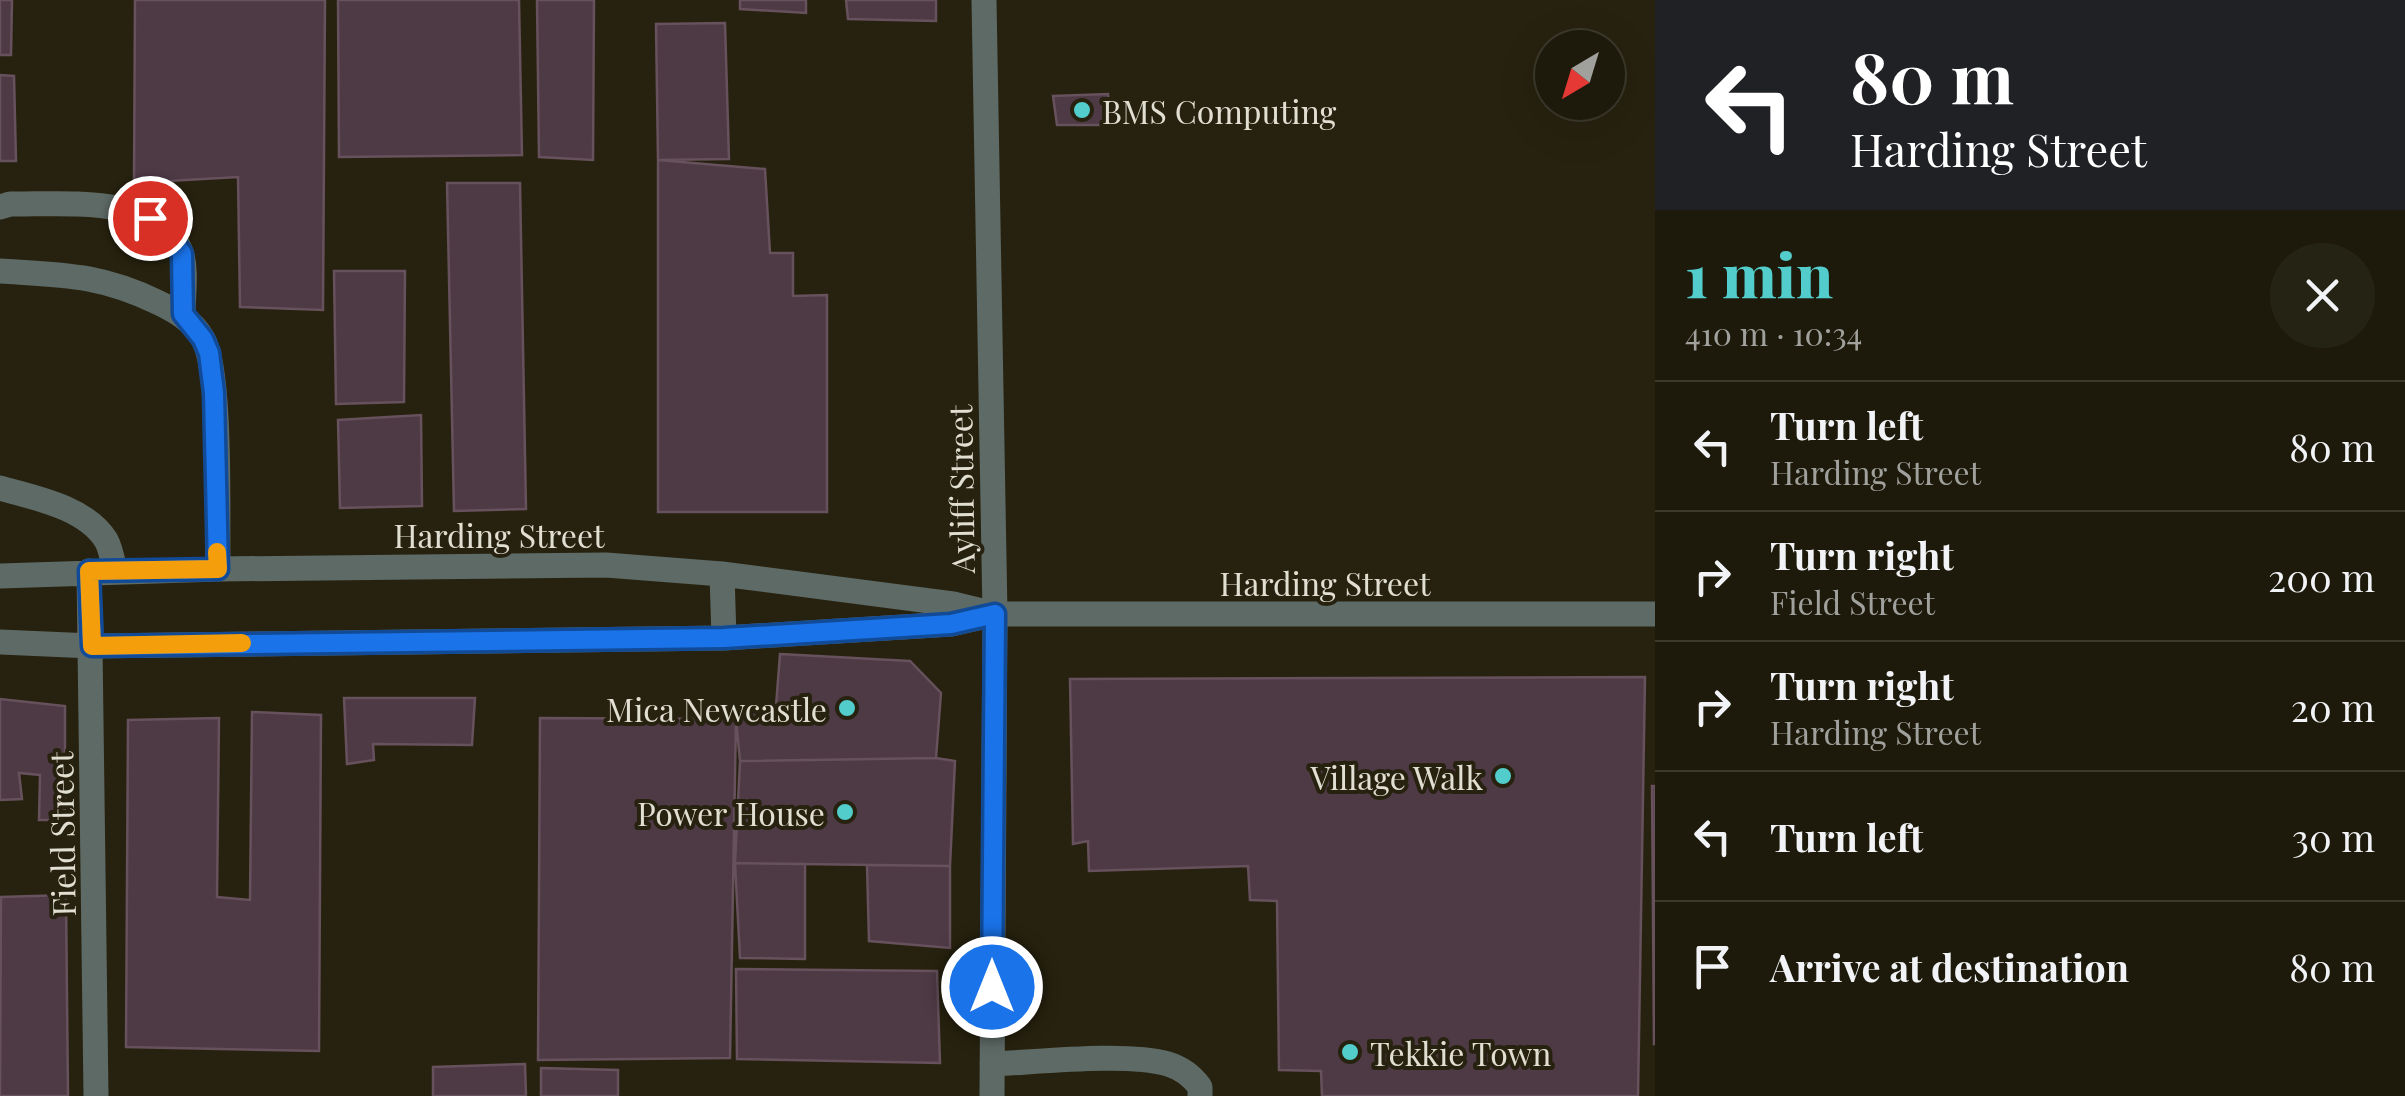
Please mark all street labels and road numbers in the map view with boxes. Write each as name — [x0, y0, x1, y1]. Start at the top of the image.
street label: Ayliff Street — [937, 404, 983, 575]
street label: Harding Street — [393, 513, 605, 556]
street label: Harding Street — [1219, 561, 1431, 604]
street label: Field Street — [38, 750, 84, 917]

